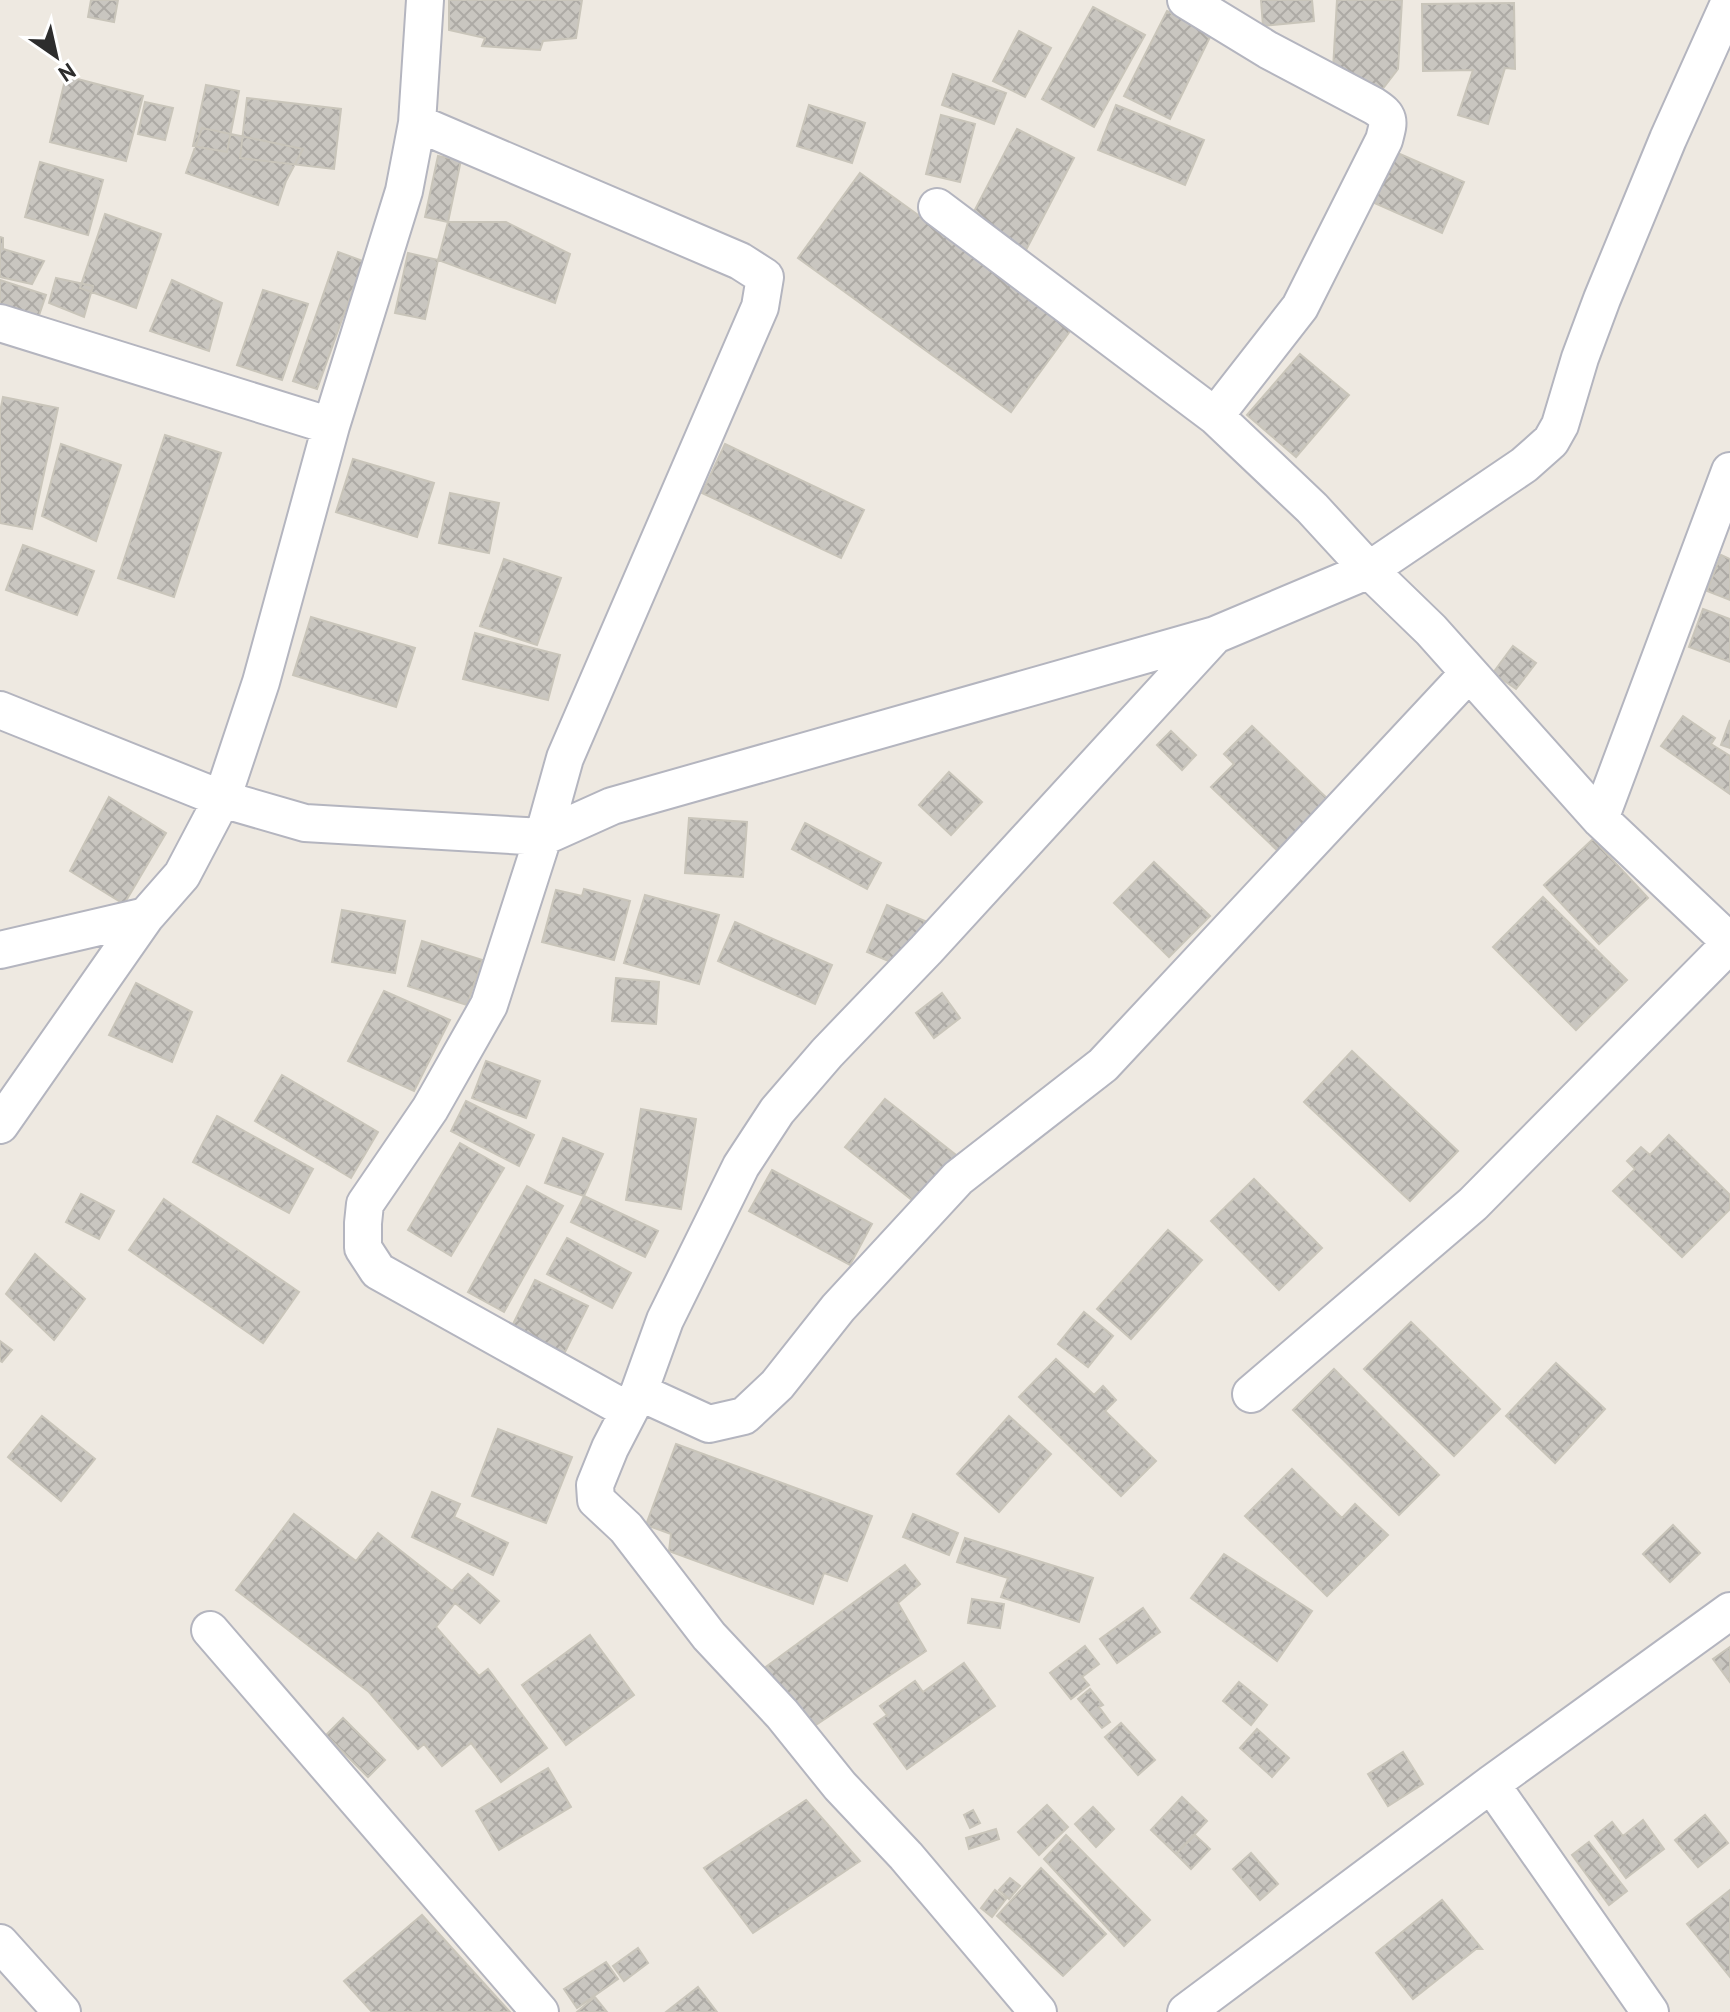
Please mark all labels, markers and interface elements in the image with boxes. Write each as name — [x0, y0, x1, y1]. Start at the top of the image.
north arrow — [16, 16, 96, 96]
text: N — [53, 57, 81, 88]

